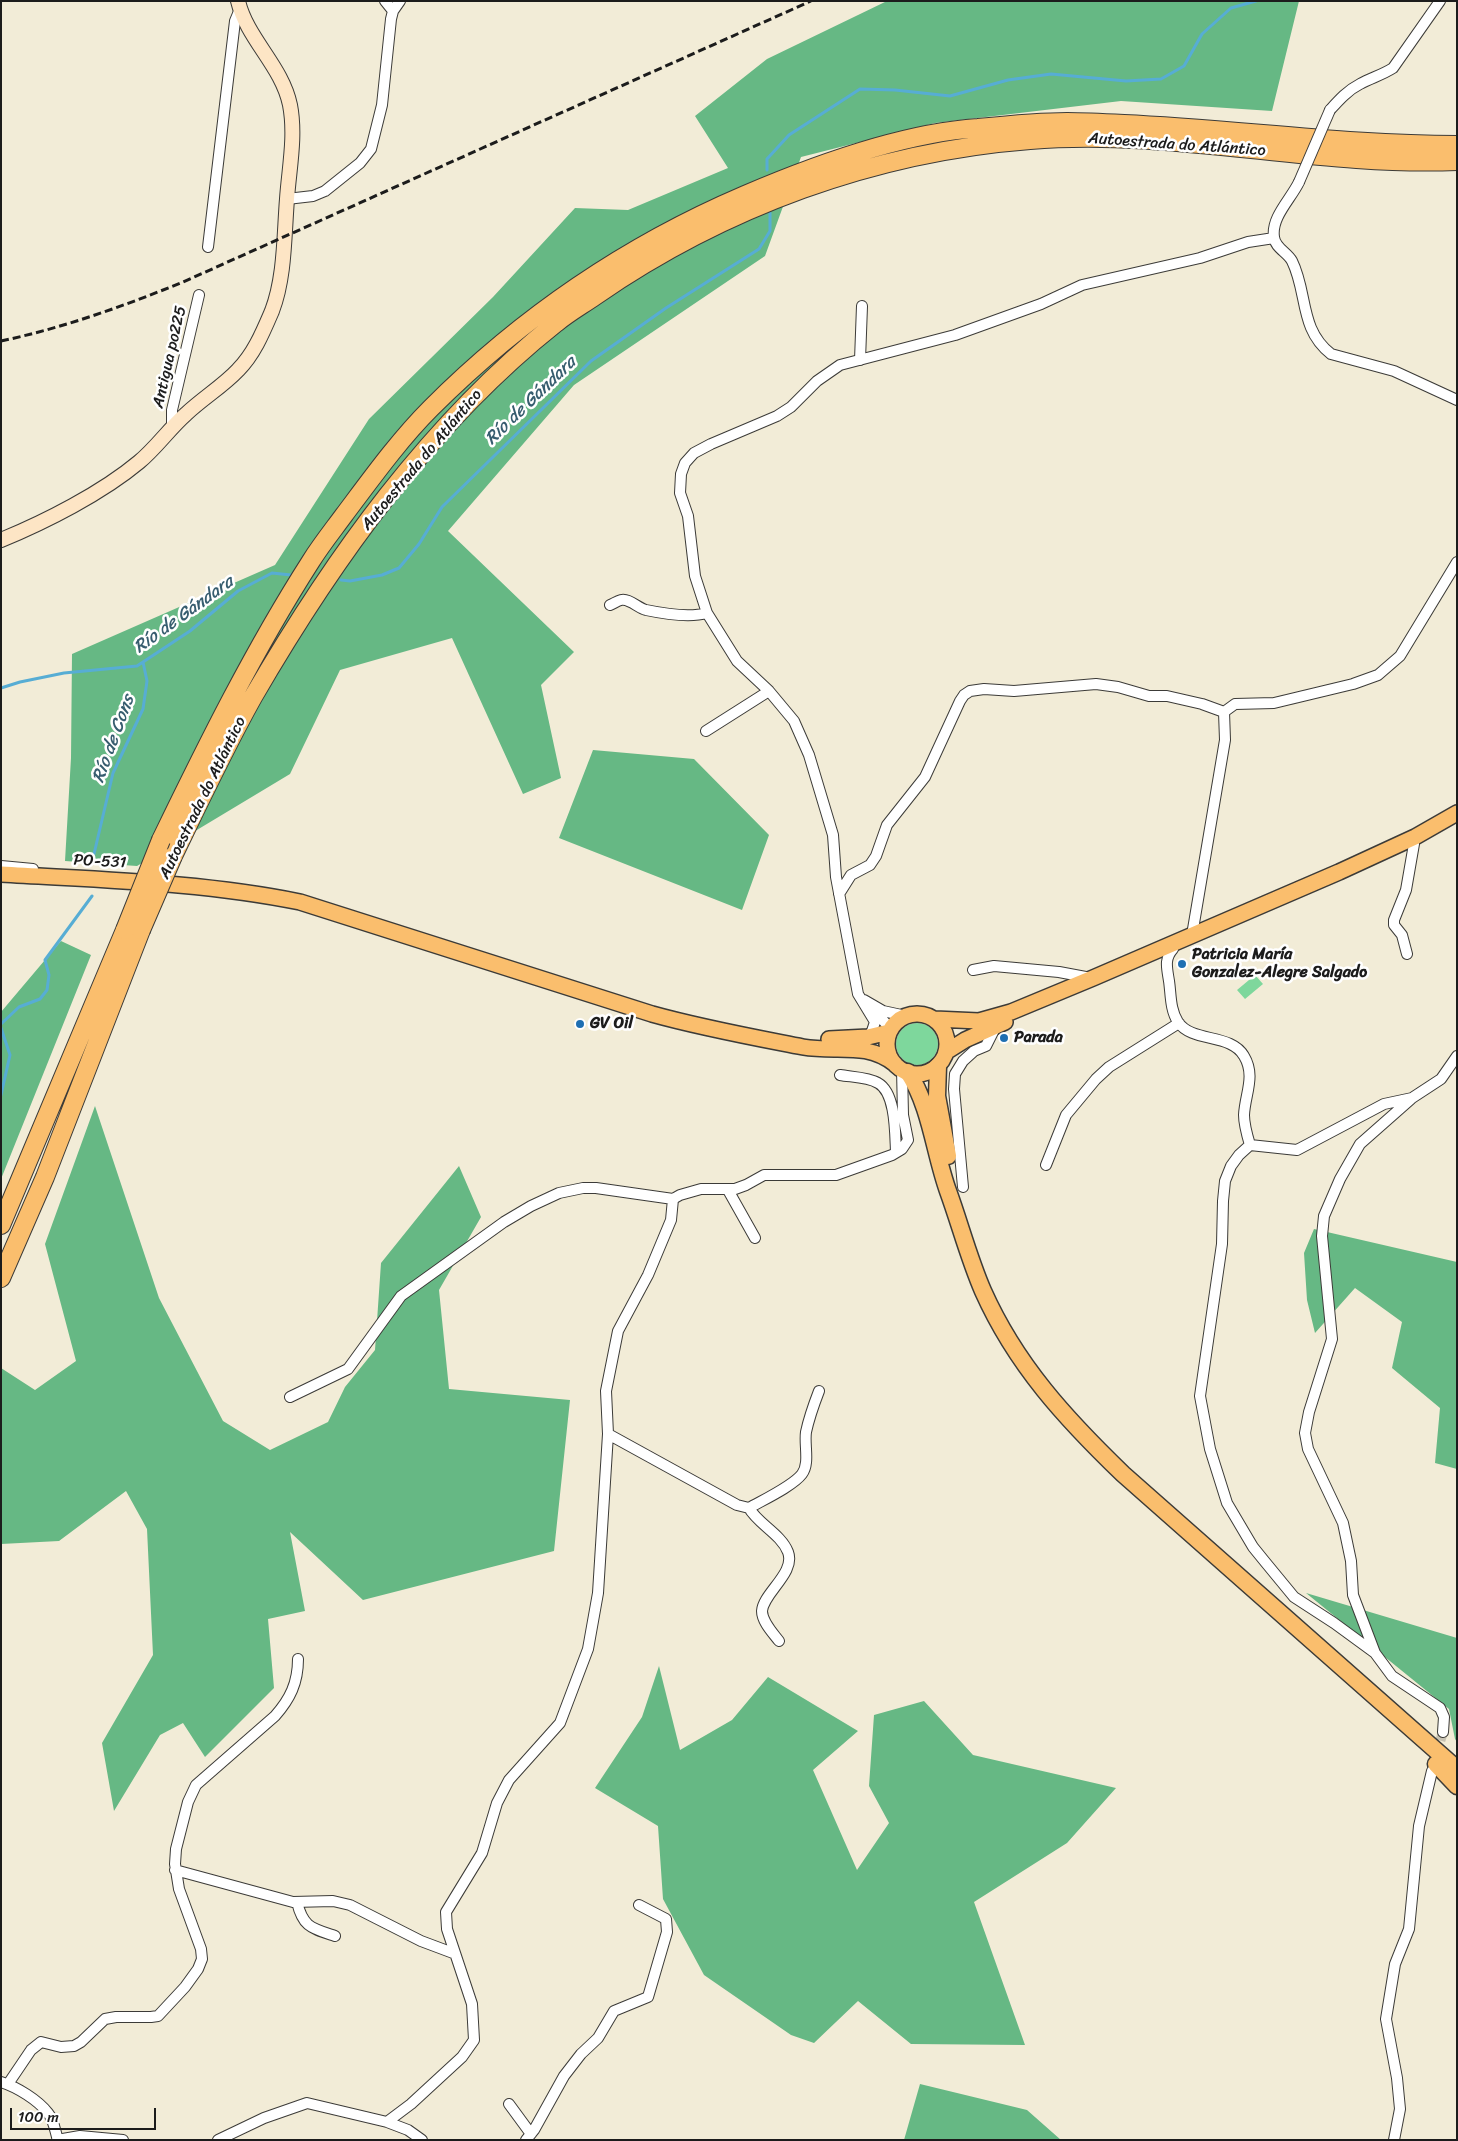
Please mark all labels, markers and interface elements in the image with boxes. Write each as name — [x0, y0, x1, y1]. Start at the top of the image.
street label: Autoestrada do Atlántico — [1088, 129, 1266, 161]
street label: Antigua po225 — [149, 304, 191, 410]
water label: Río de Gándara — [481, 352, 581, 450]
street label: Autoestrada do Atlántico — [357, 386, 487, 534]
water label: Río de Gándara — [130, 572, 238, 658]
water label: Río de Cons — [88, 692, 140, 786]
street label: Autoestrada do Atlántico — [155, 714, 251, 882]
street label: PO-531 — [73, 851, 127, 873]
place label: Patricia María Gonzalez-Alegre Salgado — [1192, 945, 1367, 983]
marker: Patricia María Gonzalez-Alegre Salgado — [1176, 958, 1188, 970]
place label: GV Oil — [590, 1014, 633, 1034]
marker: GV Oil — [574, 1018, 586, 1030]
place label: Parada — [1014, 1028, 1063, 1048]
marker: Parada — [998, 1032, 1010, 1044]
scale bar — [12, 2098, 159, 2130]
text: 100 m — [18, 2104, 59, 2130]

